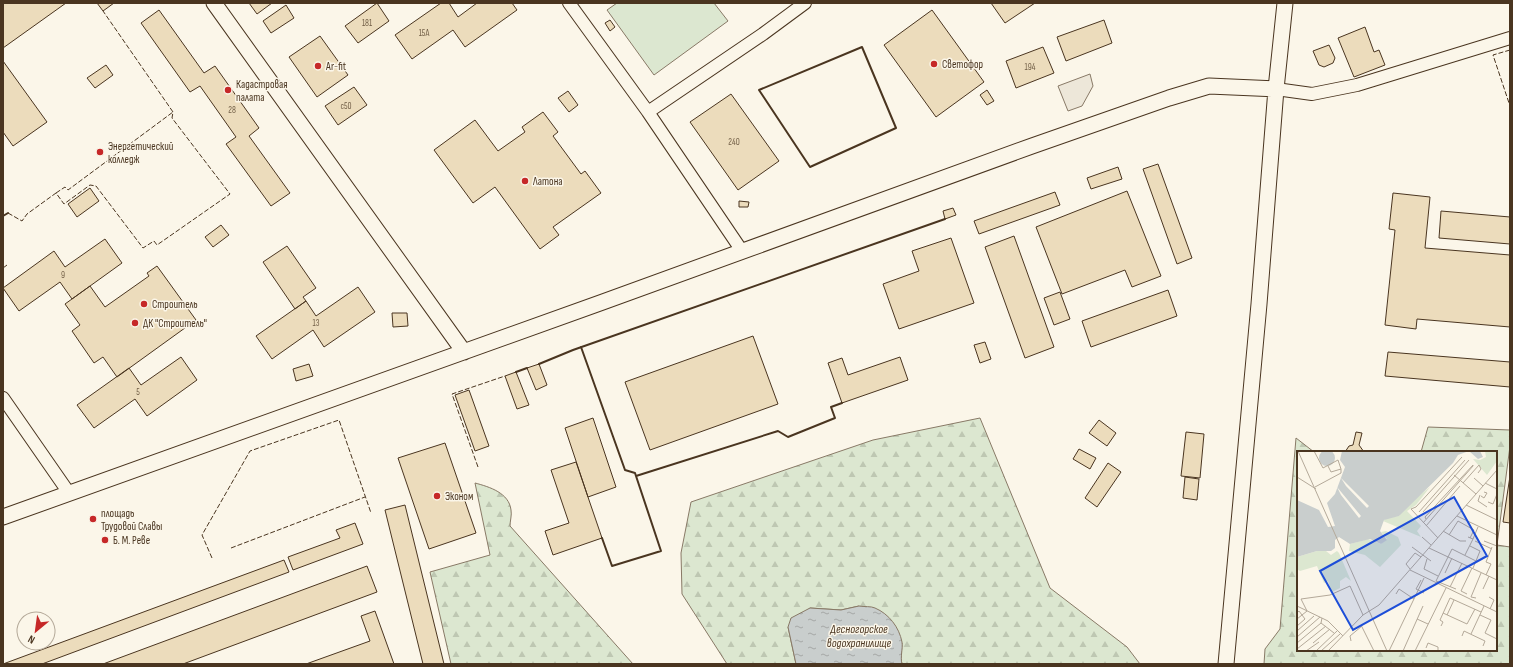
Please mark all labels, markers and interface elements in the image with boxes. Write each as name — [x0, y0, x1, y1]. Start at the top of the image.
house number: 181 — [362, 18, 373, 29]
house number: 15А — [419, 28, 429, 39]
place label: Светофор — [942, 58, 983, 71]
marker: Светофор — [929, 59, 939, 69]
place label: Ar-fit — [325, 60, 347, 73]
marker: Ar-fit — [313, 61, 323, 71]
house number: 194 — [1025, 62, 1036, 73]
place label: Кадастровая палата — [236, 78, 288, 104]
marker: Кадастровая палата — [223, 85, 233, 95]
house number: с50 — [340, 101, 352, 112]
house number: 28 — [228, 105, 236, 116]
house number: 240 — [728, 137, 740, 148]
place label: Энергетический колледж — [108, 140, 174, 166]
marker: Энергетический колледж — [95, 147, 105, 157]
place label: Латона — [532, 175, 563, 188]
marker: Латона — [520, 176, 530, 186]
house number: 9 — [61, 270, 65, 281]
place label: Строитель — [152, 298, 198, 311]
marker: Строитель — [139, 299, 149, 309]
place label: ДК "Строитель" — [143, 317, 207, 330]
marker: ДК "Строитель" — [130, 318, 140, 328]
house number: 13 — [313, 318, 320, 329]
house number: 5 — [136, 387, 140, 398]
inset map — [1297, 451, 1497, 651]
place label: Эконом — [445, 490, 473, 503]
marker: Эконом — [432, 491, 442, 501]
place label: площадь Трудовой Славы — [101, 507, 162, 533]
marker: площадь Трудовой Славы — [88, 514, 98, 524]
place label: Б. М. Реве — [113, 534, 150, 547]
marker: Б. М. Реве — [100, 535, 110, 545]
north arrow — [16, 611, 56, 651]
water label: Десногорское водохранилище — [827, 622, 892, 651]
text: N — [26, 632, 37, 646]

